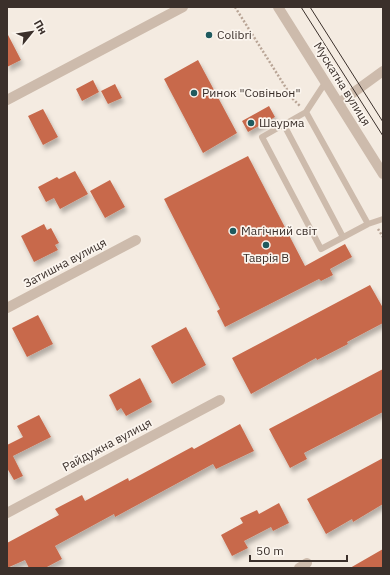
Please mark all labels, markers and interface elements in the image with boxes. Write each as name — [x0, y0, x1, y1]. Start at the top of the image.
north arrow — [12, 12, 52, 52]
text: Пн — [31, 17, 50, 37]
place label: Colibri — [217, 27, 252, 42]
marker: Colibri — [204, 30, 214, 40]
street label: Мускатна вулиця — [311, 39, 374, 128]
place label: Ринок "Совіньон" — [202, 85, 300, 100]
marker: Ринок "Совіньон" — [189, 88, 199, 98]
place label: Шаурма — [259, 115, 305, 130]
marker: Шаурма — [246, 118, 256, 128]
place label: Магічний світ — [241, 223, 318, 238]
marker: Магічний світ — [228, 226, 238, 236]
street label: Затишна вулиця — [21, 234, 109, 291]
marker: Таврія В — [261, 240, 271, 250]
place label: Таврія В — [243, 250, 289, 265]
street label: Райдужна вулиця — [59, 415, 154, 474]
scale bar — [250, 537, 347, 563]
text: 50 m — [256, 543, 284, 558]

